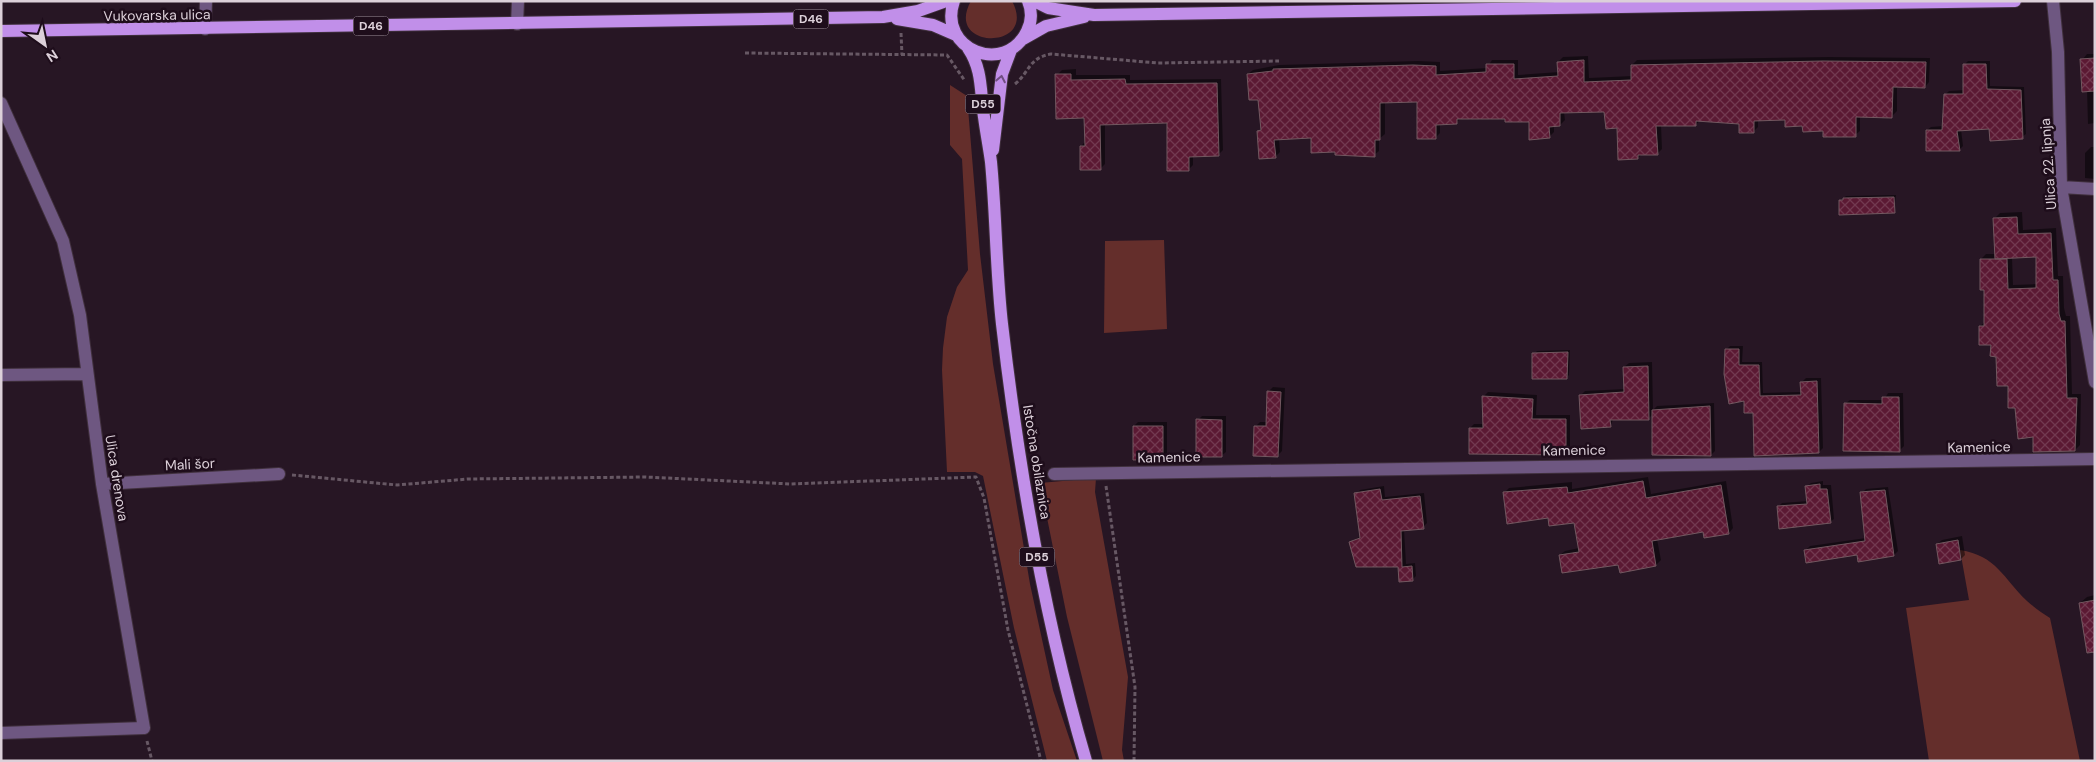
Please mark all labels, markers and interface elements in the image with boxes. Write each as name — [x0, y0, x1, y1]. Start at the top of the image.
street label: Vukovarska ulica — [103, 5, 211, 25]
road number: D46 — [794, 10, 828, 28]
road number: D46 — [354, 16, 388, 36]
north arrow — [20, 20, 70, 70]
text: N — [43, 46, 61, 66]
one-way arrow — [995, 74, 1006, 83]
road number: D55 — [966, 95, 1000, 114]
street label: Ulica 22. lipnja — [2036, 118, 2060, 210]
street label: Istočna obilaznica — [1019, 404, 1055, 520]
street label: Ulica drenova — [101, 433, 133, 523]
street label: Kamenice — [1947, 437, 2011, 457]
street label: Kamenice — [1542, 440, 1606, 460]
street label: Kamenice — [1137, 447, 1201, 467]
street label: Mali šor — [165, 454, 215, 474]
road number: D55 — [1020, 548, 1054, 566]

